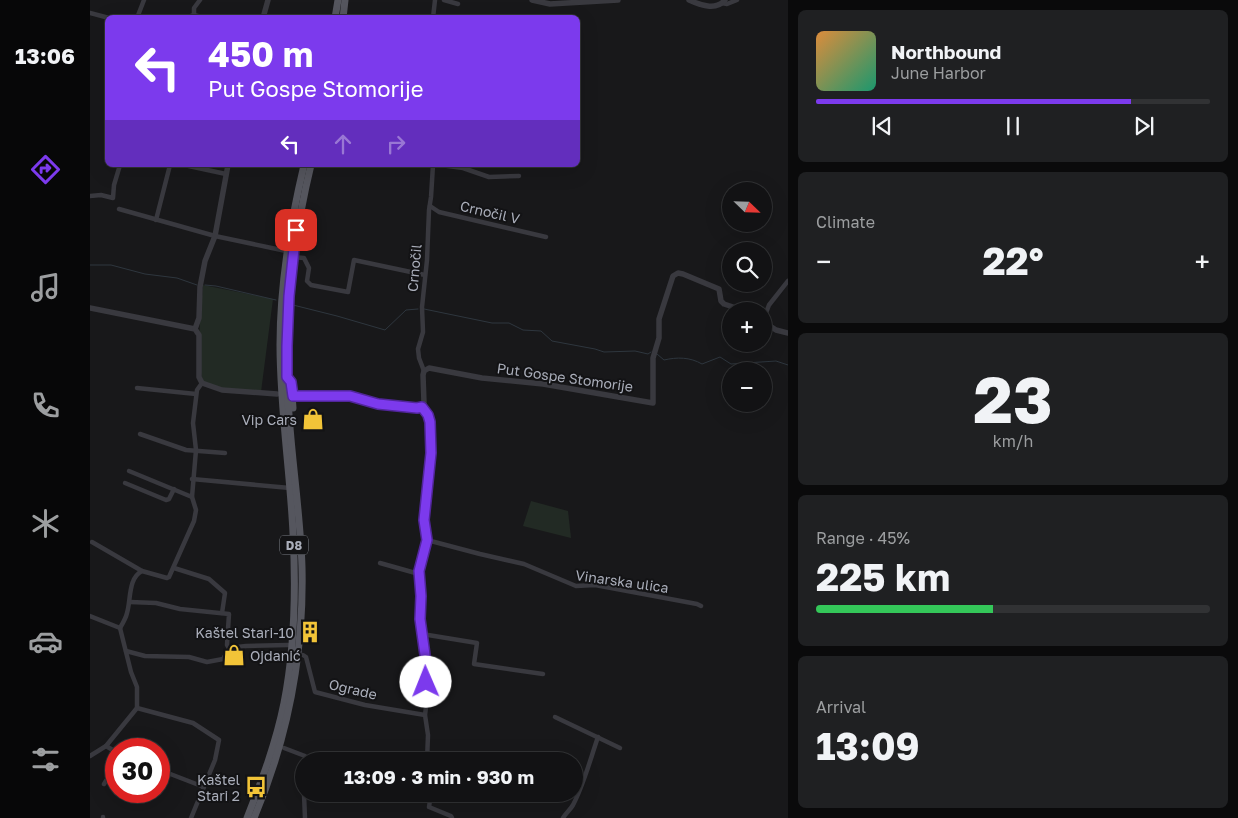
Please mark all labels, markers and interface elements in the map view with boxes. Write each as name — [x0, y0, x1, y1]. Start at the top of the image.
text: 450 m — [208, 33, 313, 75]
icon: left — [125, 35, 190, 100]
text: Northbound — [891, 40, 1001, 63]
text: 13:06 — [15, 42, 75, 69]
text: June Harbor — [891, 63, 986, 83]
text: Put Gospe Stomorije — [208, 75, 424, 102]
icon: previous — [868, 112, 896, 140]
icon: pause — [999, 112, 1027, 140]
icon: next — [1130, 112, 1158, 140]
icon: left — [276, 130, 304, 158]
icon: ahead — [329, 130, 357, 158]
icon: right — [382, 130, 410, 158]
icon: directions — [28, 152, 63, 187]
north arrow — [722, 182, 772, 232]
map controls — [722, 182, 772, 412]
street label: Crnočil V — [458, 197, 522, 227]
pin — [275, 209, 317, 251]
text: Climate — [816, 212, 875, 232]
icon: arrive — [282, 216, 310, 244]
text: 22° — [982, 238, 1044, 283]
button: search — [722, 242, 772, 292]
street label: Crnočil — [403, 243, 425, 293]
text: − — [816, 245, 831, 278]
text: + — [1195, 245, 1210, 278]
icon: music — [28, 270, 63, 305]
button: + — [722, 302, 772, 352]
street label: Put Gospe Stomorije — [496, 359, 634, 395]
text: 23 — [973, 359, 1053, 437]
button: − — [722, 362, 772, 412]
icon: phone — [28, 388, 63, 423]
shop icon: Vip Cars — [300, 406, 326, 432]
place label: Vip Cars — [241, 411, 297, 428]
text: km/h — [993, 431, 1033, 451]
icon: climate — [28, 506, 63, 541]
text: Range · 45% — [816, 528, 910, 548]
road number: D8 — [280, 536, 308, 554]
text: 225 km — [816, 554, 950, 599]
street label: Vinarska ulica — [574, 566, 670, 596]
building icon: Kaštel Stari-10 — [297, 619, 323, 645]
icon: car — [28, 624, 63, 659]
place label: Kaštel Stari-10 — [195, 624, 294, 641]
shop icon: Ojdanić — [221, 642, 247, 668]
place label: Ojdanić — [250, 647, 301, 664]
position arrow — [399, 655, 451, 707]
street label: Ograde — [327, 675, 379, 703]
text: Arrival — [816, 697, 866, 717]
text: 13:09 — [816, 723, 920, 768]
speed limit sign: 30 — [105, 738, 170, 803]
icon: filters — [28, 742, 63, 777]
text: 13:09 · 3 min · 930 m — [344, 765, 534, 788]
place label: Kaštel Stari 2 — [197, 771, 240, 804]
bus stop icon: Kaštel Stari 2 — [243, 774, 269, 800]

